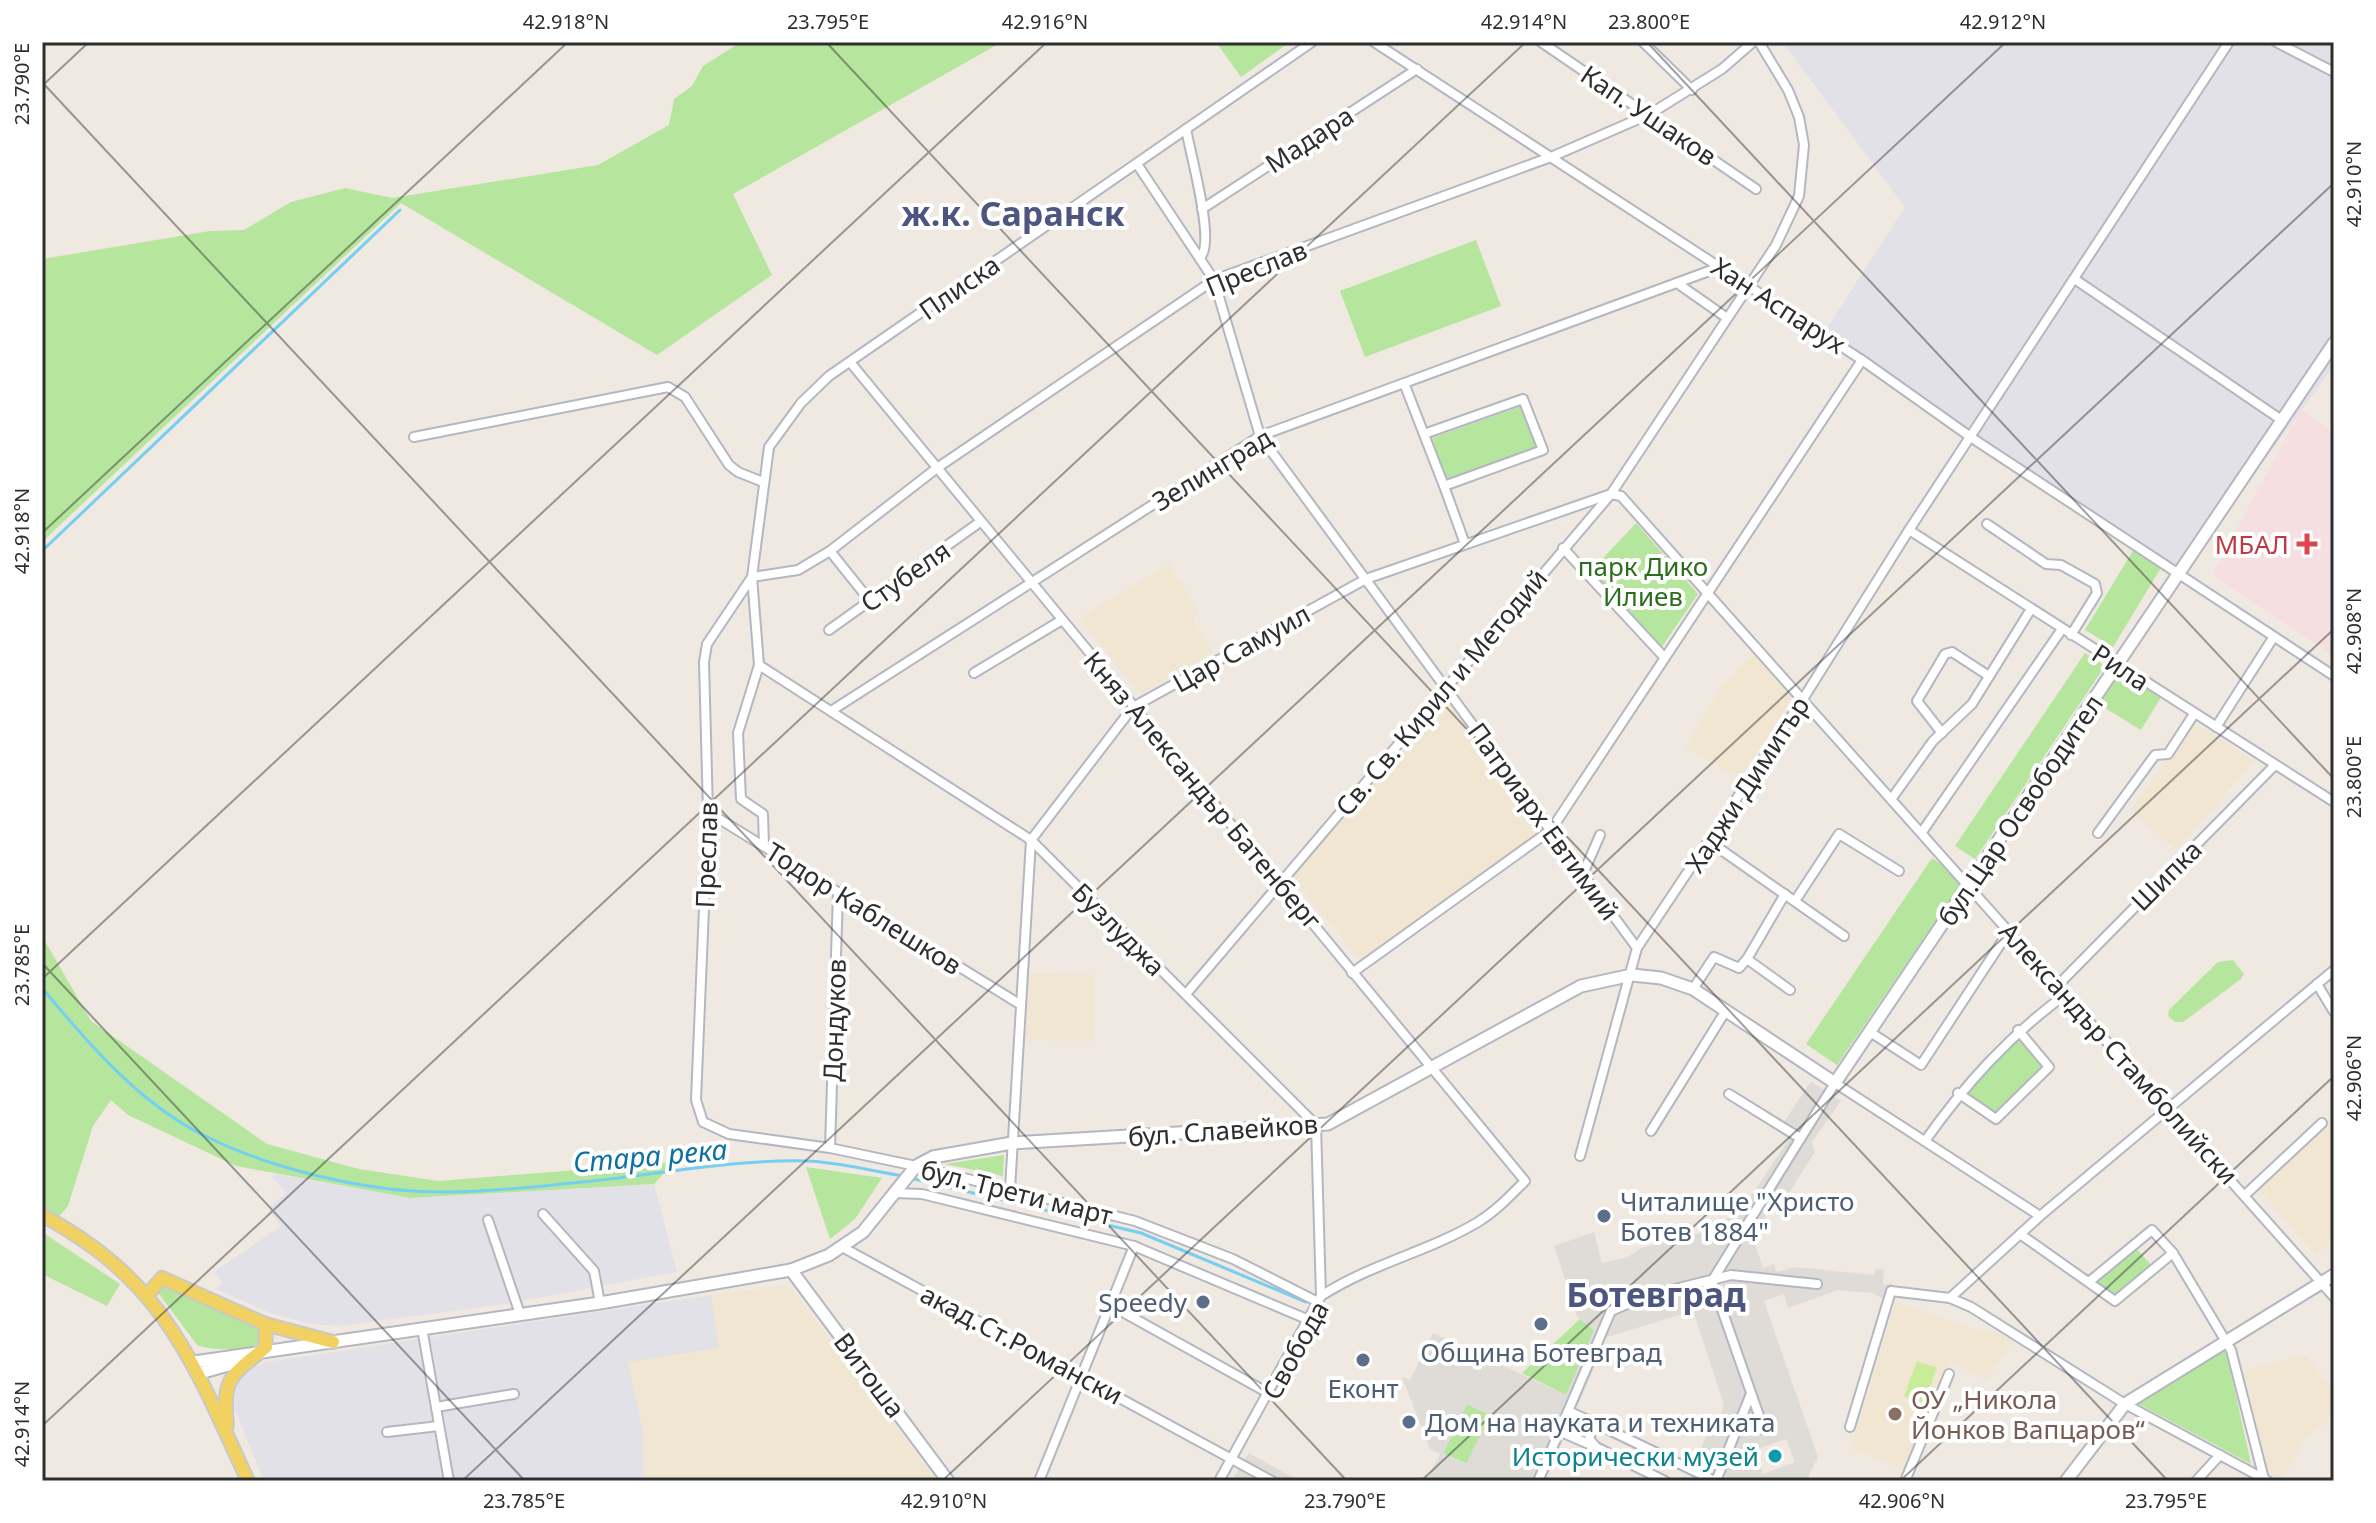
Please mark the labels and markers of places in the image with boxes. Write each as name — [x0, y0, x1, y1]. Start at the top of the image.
place label: МБАЛ — [2215, 526, 2289, 562]
marker: МБАЛ — [2296, 533, 2318, 555]
place label: Читалище "Христо Ботев 1884" — [1620, 1183, 1854, 1249]
marker: Читалище "Христо Ботев 1884" — [1595, 1207, 1613, 1225]
place label: Speedy — [1098, 1284, 1188, 1320]
marker: Speedy — [1194, 1293, 1212, 1311]
marker: Община Ботевград — [1532, 1315, 1550, 1333]
place label: Община Ботевград — [1420, 1334, 1662, 1370]
marker: Еконт — [1354, 1351, 1372, 1369]
place label: Еконт — [1327, 1370, 1399, 1406]
place label: ОУ „Никола Йонков Вапцаров“ — [1911, 1381, 2146, 1447]
place label: Дом на науката и техниката — [1425, 1404, 1775, 1440]
marker: ОУ „Никола Йонков Вапцаров“ — [1886, 1405, 1904, 1423]
marker: Дом на науката и техниката — [1400, 1413, 1418, 1431]
place label: Исторически музей — [1512, 1438, 1759, 1474]
marker: Исторически музей — [1766, 1447, 1784, 1465]

